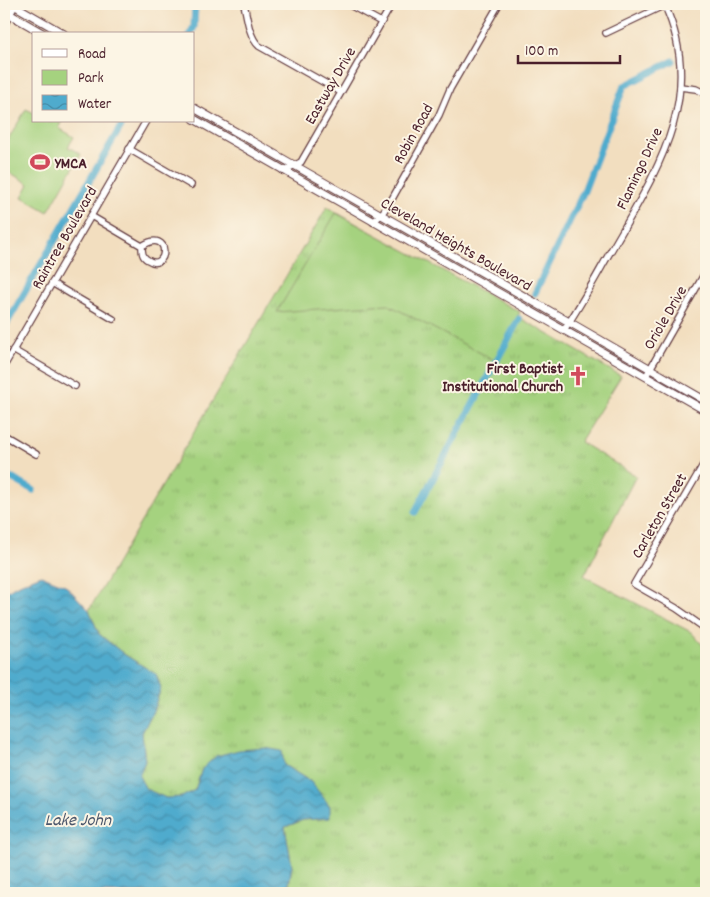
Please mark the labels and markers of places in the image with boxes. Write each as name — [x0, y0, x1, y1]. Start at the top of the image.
sports icon: YMCA — [29, 151, 51, 173]
place label: YMCA — [54, 153, 87, 176]
place label: First Baptist Institutional Church — [442, 358, 563, 399]
church icon: First Baptist Institutional Church — [567, 365, 589, 387]

